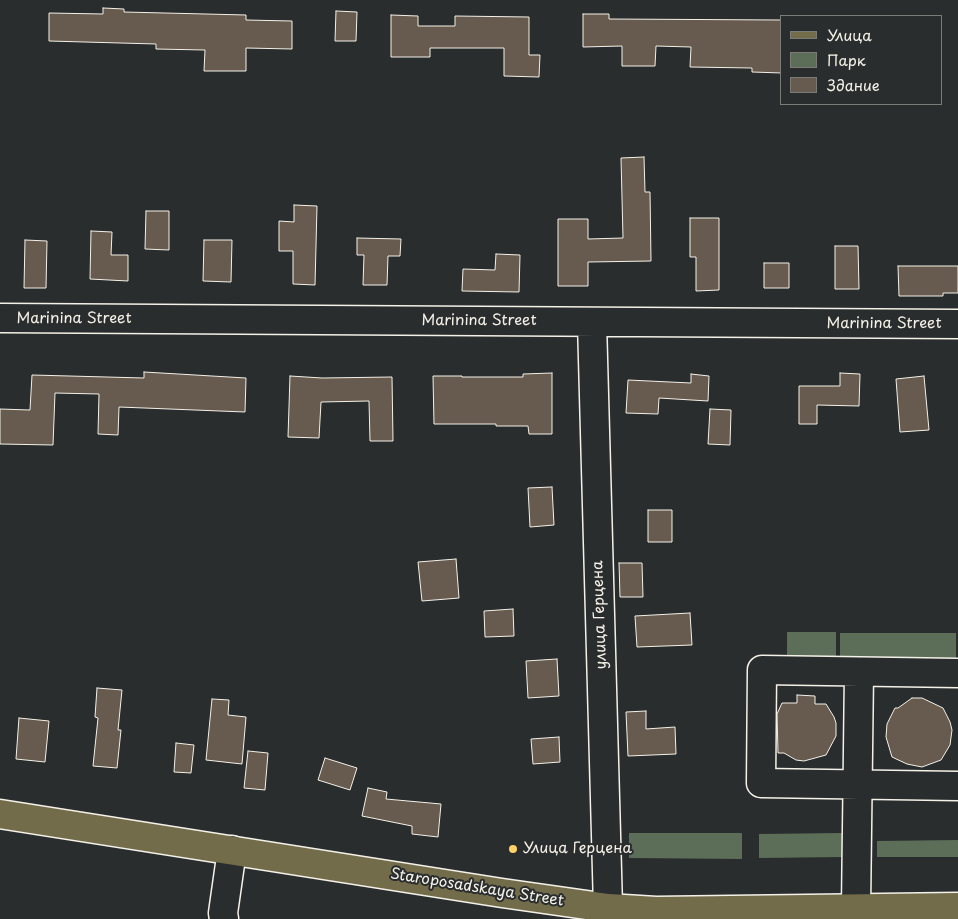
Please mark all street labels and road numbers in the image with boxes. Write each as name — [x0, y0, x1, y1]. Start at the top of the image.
street label: Marinina Street — [16, 310, 132, 328]
street label: Marinina Street — [421, 312, 537, 330]
street label: Marinina Street — [826, 315, 942, 333]
street label: улица Герцена — [589, 560, 611, 670]
street label: Staroposadskaya Street — [389, 865, 565, 911]

